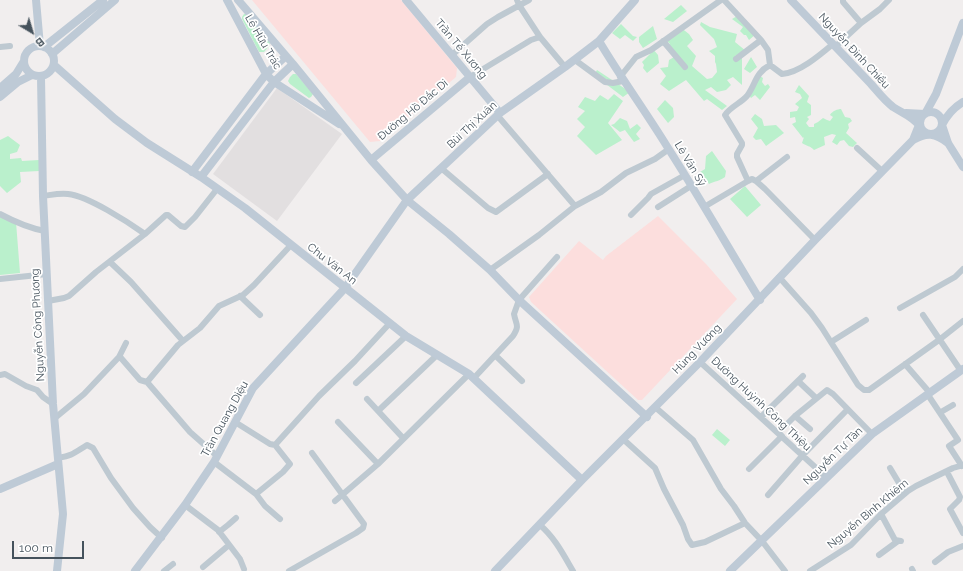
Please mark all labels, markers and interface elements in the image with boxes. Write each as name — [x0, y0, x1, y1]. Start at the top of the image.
street label: Nguyễn Đình Chiểu — [816, 10, 892, 92]
north arrow — [12, 12, 52, 52]
street label: Lê Hữu Trác — [242, 12, 284, 72]
street label: Trần Tế Xương — [432, 16, 490, 82]
text: B — [33, 34, 47, 49]
street label: Đường Hồ Đắc Di — [375, 77, 451, 143]
street label: Bùi Thị Xuân — [444, 99, 500, 151]
street label: Lê Văn Sỹ — [671, 139, 709, 189]
street label: Chu Văn An — [305, 241, 359, 287]
street label: Nguyễn Công Phương — [28, 268, 48, 382]
street label: Hùng Vương — [670, 321, 724, 377]
street label: Đường Huỳnh Công Thiệu — [708, 354, 814, 454]
street label: Trần Quang Diệu — [199, 379, 251, 459]
street label: Nguyễn Tự Tân — [801, 424, 865, 488]
street label: Nguyễn Bình Khiêm — [825, 476, 911, 552]
scale bar — [14, 533, 86, 559]
text: 100 m — [19, 541, 53, 555]

